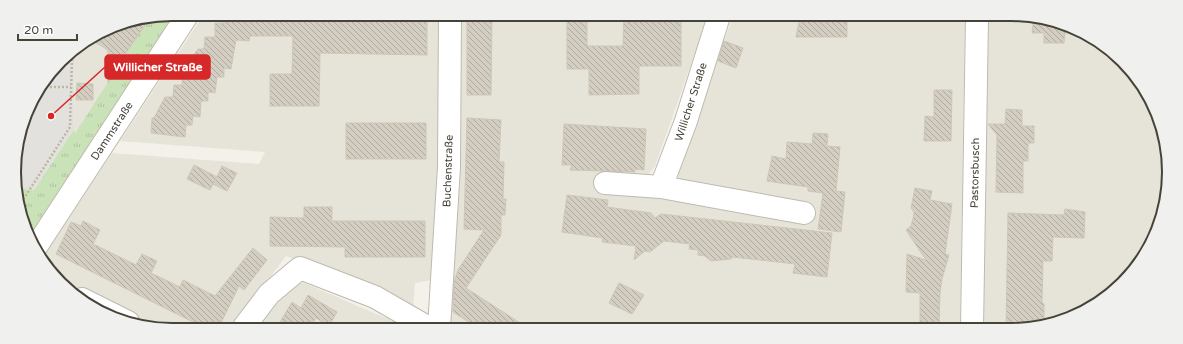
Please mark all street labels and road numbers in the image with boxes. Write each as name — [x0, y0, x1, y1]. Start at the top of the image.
street label: Willicher Straße — [672, 61, 710, 143]
street label: Dammstraße — [88, 99, 136, 163]
street label: Buchenstraße — [440, 135, 456, 207]
street label: Pastorsbusch — [968, 138, 982, 208]

